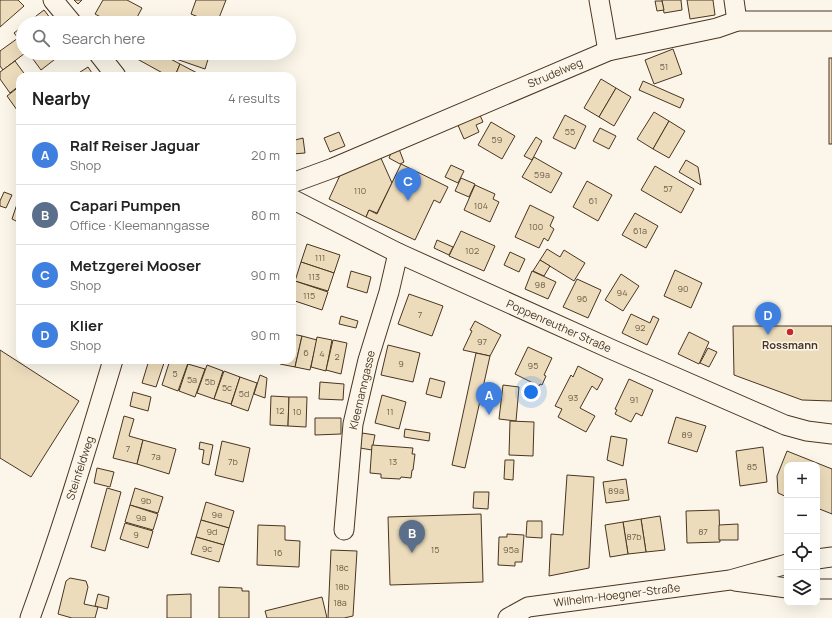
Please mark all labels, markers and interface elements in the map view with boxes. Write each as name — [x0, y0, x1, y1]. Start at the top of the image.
search box — [16, 16, 296, 60]
icon: search — [30, 27, 52, 49]
text: Search here — [62, 28, 145, 49]
street label: Strudelweg — [525, 54, 585, 91]
house number: 51 — [660, 60, 668, 73]
text: Nearby — [32, 87, 90, 110]
text: 4 results — [228, 89, 280, 107]
house number: 55 — [565, 125, 575, 138]
house number: 59 — [492, 133, 502, 146]
text: Ralf Reiser Jaguar — [70, 135, 200, 156]
text: A — [41, 146, 49, 164]
text: 20 m — [251, 146, 280, 164]
text: Shop — [70, 156, 101, 174]
pin: C — [395, 168, 421, 201]
house number: 59a — [534, 168, 550, 181]
house number: 57 — [663, 182, 673, 195]
house number: 110 — [354, 184, 366, 197]
house number: 61 — [589, 194, 597, 207]
text: Capari Pumpen — [70, 195, 181, 216]
house number: 104 — [474, 199, 488, 212]
text: B — [41, 206, 49, 224]
text: 80 m — [251, 206, 280, 224]
text: Office · Kleemanngasse — [70, 216, 210, 234]
house number: 100 — [529, 220, 543, 233]
house number: 61a — [633, 224, 647, 237]
house number: 102 — [465, 244, 479, 257]
house number: 111 — [315, 251, 325, 264]
text: Metzgerei Mooser — [70, 255, 201, 276]
text: C — [40, 266, 50, 284]
text: 90 m — [250, 266, 280, 284]
house number: 113 — [308, 270, 320, 283]
text: Shop — [70, 276, 101, 294]
house number: 98 — [535, 278, 545, 291]
house number: 90 — [677, 282, 689, 295]
house number: 94 — [617, 286, 627, 299]
house number: 115 — [303, 289, 315, 302]
house number: 96 — [576, 292, 588, 305]
street label: Poppenreuther Straße — [504, 296, 615, 356]
pin: D — [755, 302, 781, 335]
house number: 7 — [418, 308, 423, 321]
text: Klier — [70, 315, 103, 336]
house number: 92 — [635, 321, 645, 334]
text: D — [40, 326, 50, 344]
text: 90 m — [250, 326, 280, 344]
marker: Rossmann — [785, 327, 795, 337]
house number: 97 — [477, 335, 487, 348]
text: Shop — [70, 336, 101, 354]
place label: Rossmann — [762, 337, 818, 352]
house number: 6 — [303, 346, 309, 359]
house number: 4 — [319, 347, 325, 360]
street label: Kleemanngasse — [345, 348, 378, 431]
house number: 2 — [334, 350, 340, 363]
house number: 9 — [398, 357, 404, 370]
house number: 95 — [528, 359, 538, 372]
house number: 5 — [172, 367, 178, 380]
house number: 5a — [187, 373, 197, 386]
house number: 5b — [205, 375, 215, 388]
house number: 5c — [222, 381, 232, 394]
pin: A — [476, 382, 502, 415]
your location — [521, 382, 541, 402]
house number: 5d — [239, 387, 249, 400]
house number: 93 — [568, 391, 578, 404]
house number: 91 — [629, 393, 639, 406]
house number: 12 — [276, 404, 284, 417]
house number: 10 — [293, 405, 302, 418]
house number: 11 — [386, 405, 394, 418]
house number: 89 — [682, 428, 692, 441]
street label: Steinfeldweg — [62, 434, 97, 502]
house number: 7 — [126, 442, 131, 455]
house number: 7a — [151, 450, 161, 463]
house number: 7b — [228, 455, 238, 468]
house number: 13 — [389, 455, 397, 468]
house number: 85 — [747, 460, 757, 473]
map controls — [784, 462, 820, 606]
button: + — [784, 462, 820, 498]
house number: 89a — [608, 484, 624, 497]
house number: 9b — [141, 494, 151, 507]
button: − — [784, 498, 820, 534]
house number: 9e — [212, 508, 222, 521]
house number: 9a — [136, 511, 146, 524]
pin: B — [399, 520, 425, 553]
house number: 9d — [207, 525, 217, 538]
house number: 87 — [698, 525, 708, 538]
house number: 9 — [133, 528, 139, 541]
house number: 87b — [626, 530, 642, 543]
button: locate — [784, 534, 820, 570]
house number: 9c — [202, 542, 212, 555]
house number: 15 — [431, 543, 439, 556]
house number: 95a — [503, 543, 519, 556]
house number: 16 — [273, 546, 283, 559]
house number: 18c — [335, 561, 349, 574]
button: layers — [784, 570, 820, 606]
street label: Wilhelm-Hoegner-Straße — [553, 579, 682, 610]
house number: 18b — [335, 580, 349, 593]
house number: 18a — [333, 596, 347, 609]

